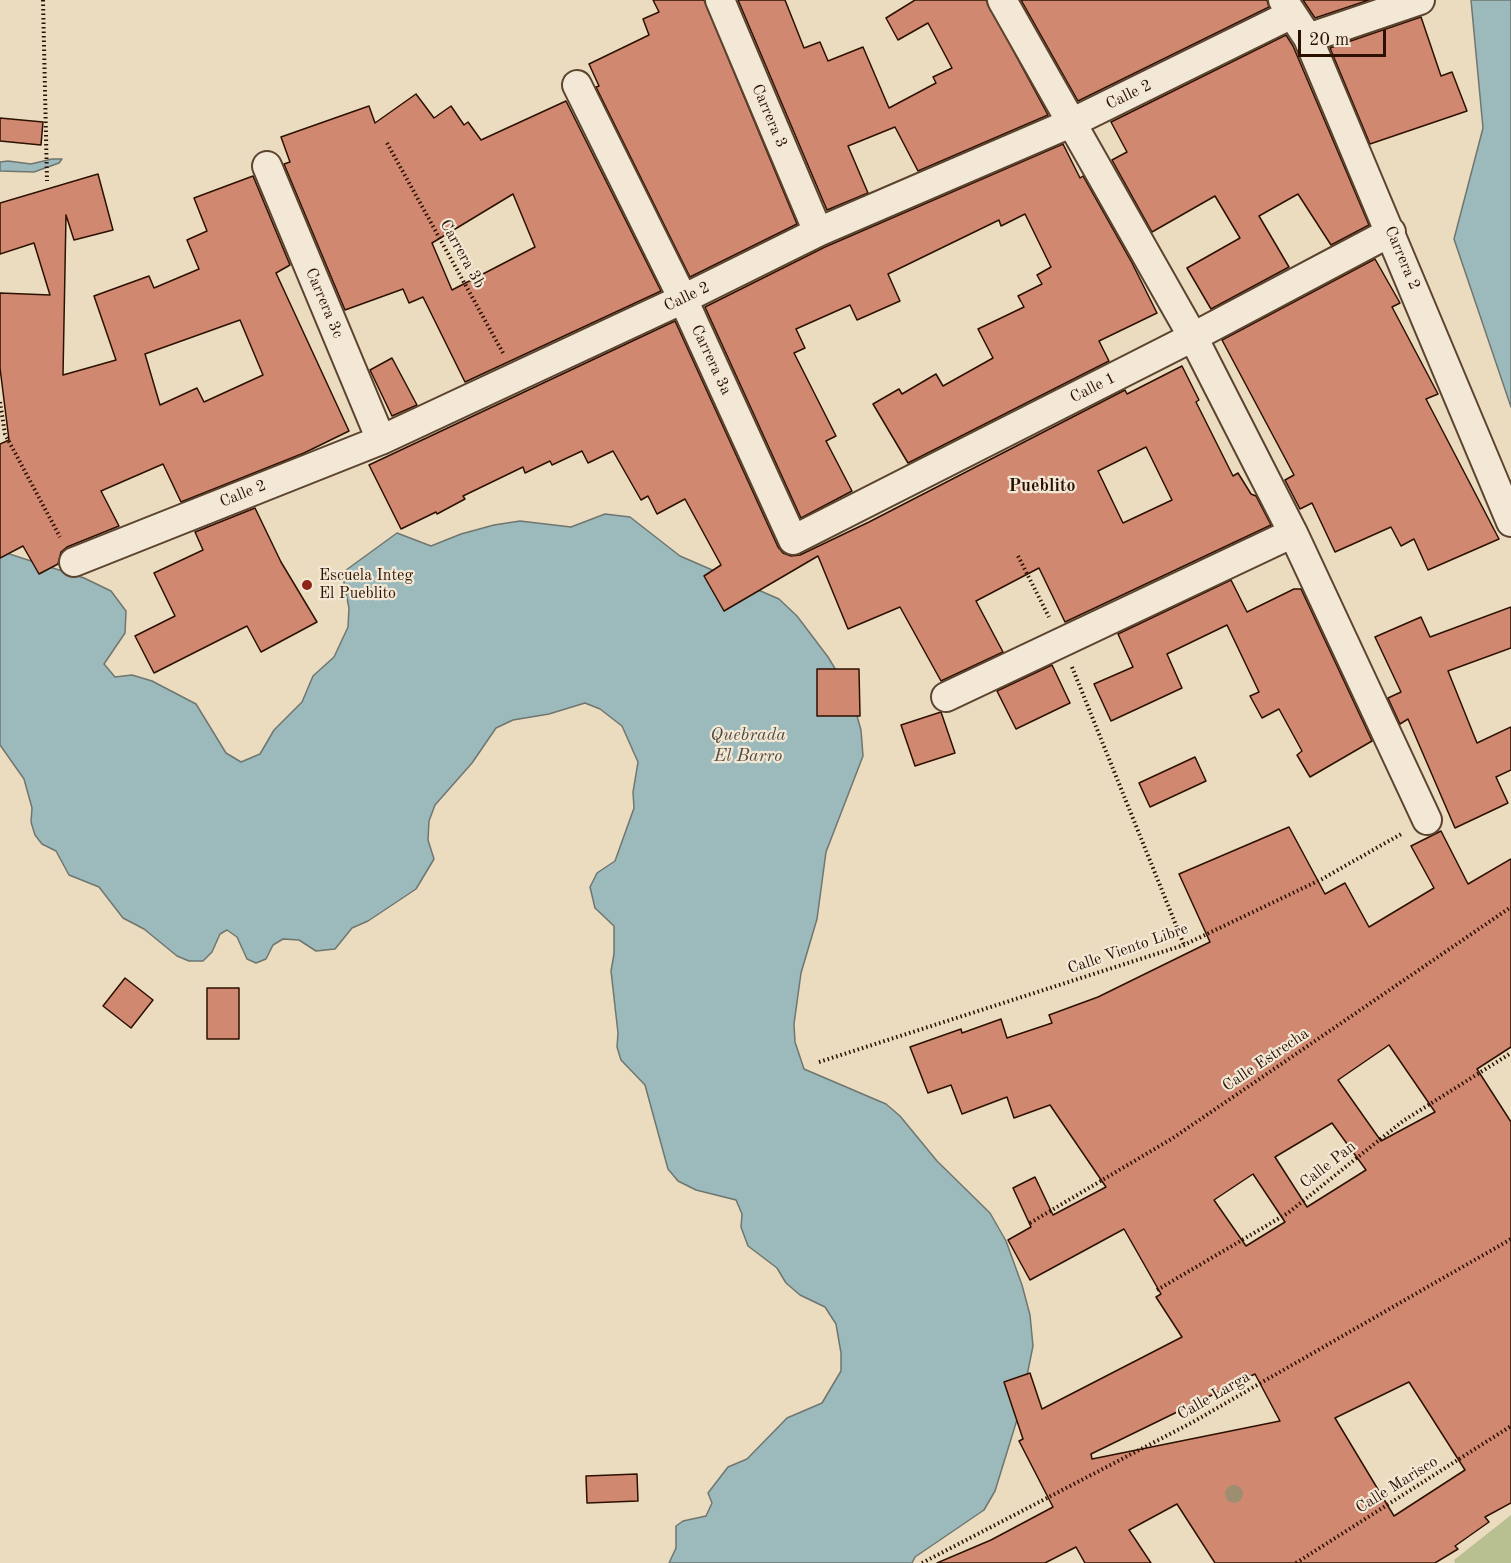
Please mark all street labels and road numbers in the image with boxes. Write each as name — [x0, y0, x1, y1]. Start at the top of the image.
street label: Calle 2 — [1103, 76, 1155, 114]
street label: Carrera 3 — [747, 81, 791, 151]
street label: Carrera 3b — [435, 216, 489, 292]
street label: Carrera 2 — [1380, 223, 1424, 293]
street label: Carrera 3c — [301, 265, 347, 341]
street label: Calle 2 — [661, 278, 713, 316]
street label: Carrera 3a — [686, 322, 736, 398]
street label: Calle 1 — [1067, 368, 1119, 408]
street label: Calle 2 — [217, 476, 269, 512]
street label: Calle Viento Libre — [1065, 919, 1191, 979]
street label: Calle Estrecha — [1219, 1024, 1313, 1096]
street label: Calle Pan — [1296, 1137, 1360, 1193]
street label: Calle Larga — [1174, 1367, 1254, 1425]
street label: Calle Marisco — [1352, 1452, 1442, 1518]

